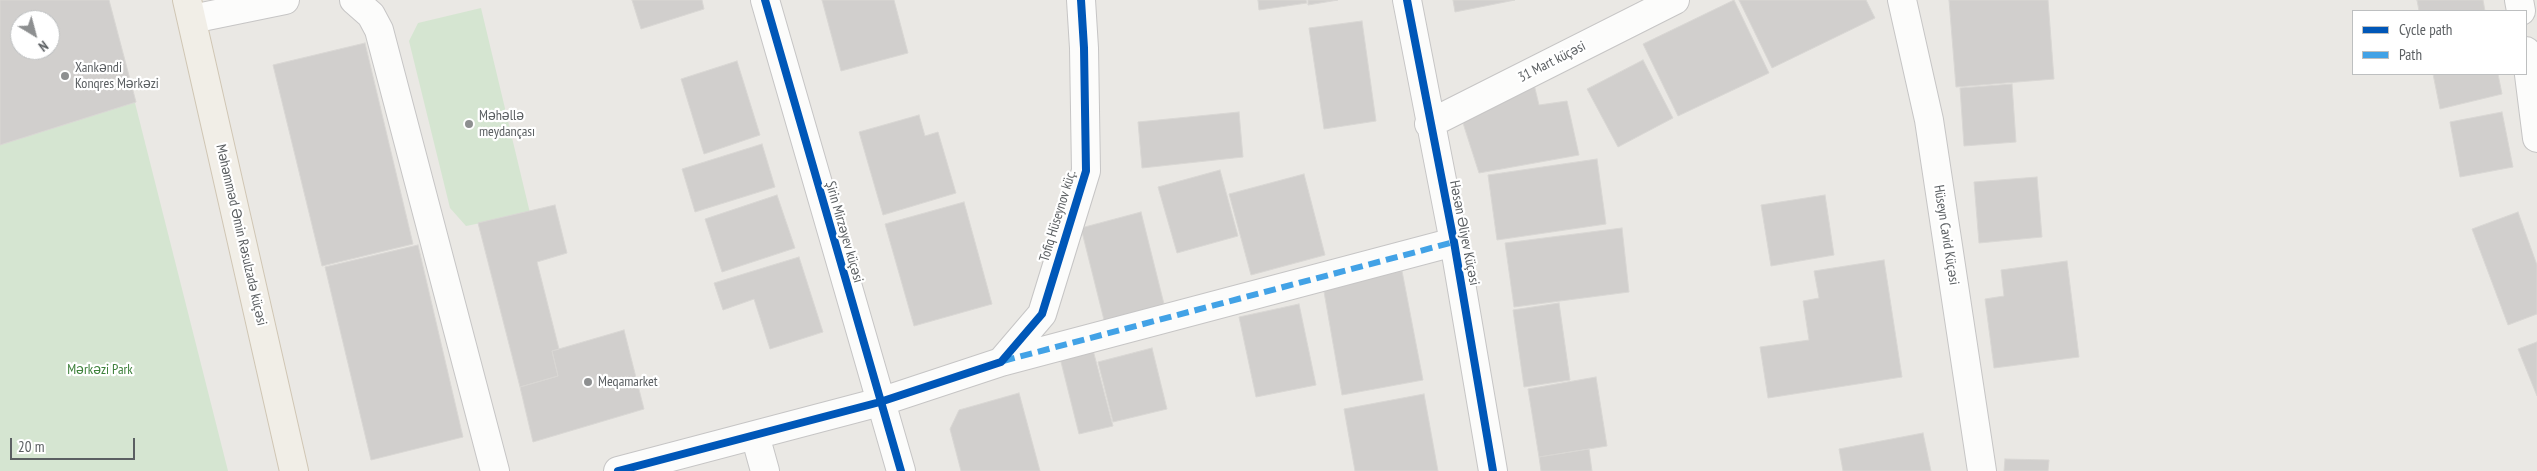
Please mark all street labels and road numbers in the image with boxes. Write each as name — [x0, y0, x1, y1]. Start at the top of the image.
street label: 31 Mart küçəsi — [1516, 38, 1588, 86]
street label: Məhəmməd Əmin Rəsulzadə küçəsi — [212, 143, 270, 327]
street label: Tofiq Hüseynov küç. — [1036, 168, 1080, 264]
street label: Şirin Mirzəyev küçəsi — [821, 179, 867, 285]
street label: Həsən Əliyev Küçəsi — [1446, 179, 1482, 287]
street label: Hüseyn Cavid Küçəsi — [1930, 184, 1962, 286]

